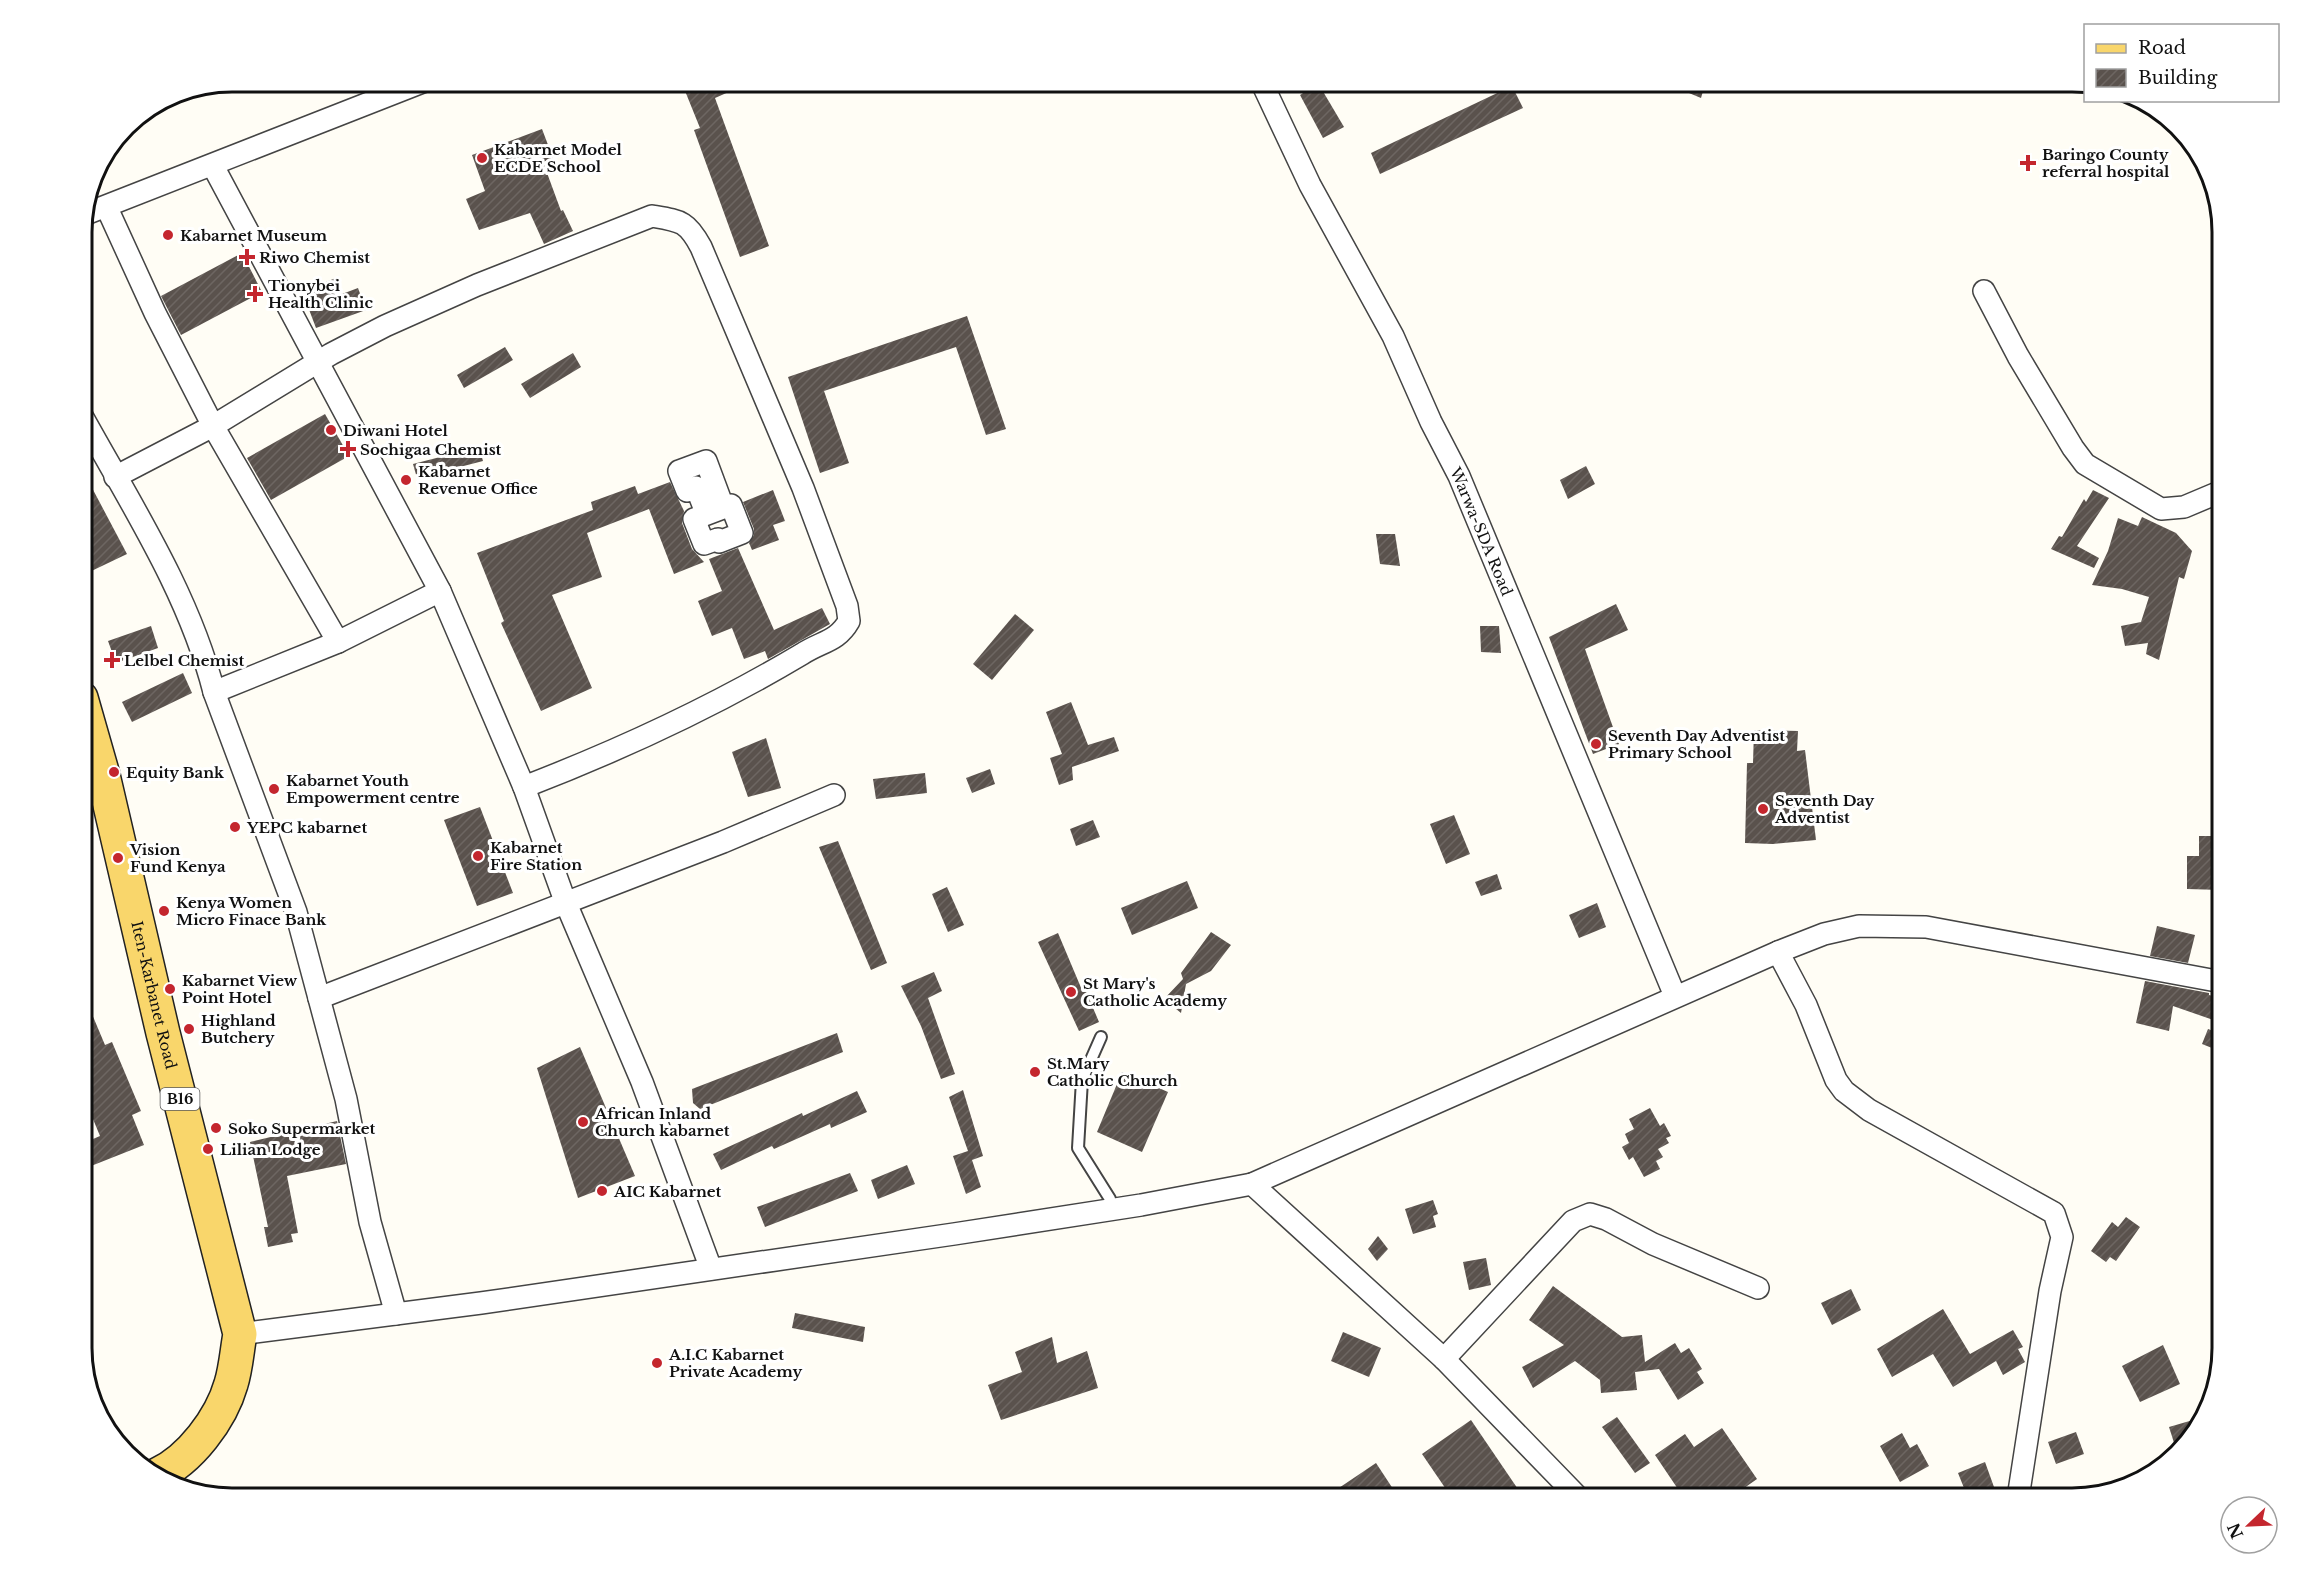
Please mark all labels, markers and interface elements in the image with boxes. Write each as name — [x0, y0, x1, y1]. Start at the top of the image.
legend — [2084, 24, 2279, 102]
text: Road — [2138, 37, 2186, 59]
text: Building — [2138, 67, 2217, 89]
place label: Kabarnet Model ECDE School — [494, 140, 622, 176]
place label: Baringo County referral hospital — [2042, 145, 2170, 181]
marker: Kabarnet Model ECDE School — [475, 151, 489, 165]
marker: Baringo County referral hospital — [2019, 154, 2037, 172]
place label: Kabarnet Museum — [180, 226, 327, 245]
marker: Kabarnet Museum — [161, 228, 175, 242]
place label: Riwo Chemist — [259, 248, 370, 267]
marker: Riwo Chemist — [240, 250, 254, 264]
place label: Tionybei Health Clinic — [268, 276, 373, 312]
marker: Tionybei Health Clinic — [246, 285, 264, 303]
place label: Diwani Hotel — [343, 421, 448, 440]
marker: Diwani Hotel — [324, 423, 338, 437]
place label: Sochigaa Chemist — [360, 440, 502, 459]
marker: Sochigaa Chemist — [341, 442, 355, 456]
place label: Kabarnet Revenue Office — [418, 462, 538, 498]
street label: Warwa-SDA Road — [1446, 463, 1517, 598]
marker: Kabarnet Revenue Office — [399, 473, 413, 487]
place label: Lelbel Chemist — [124, 651, 244, 670]
marker: Lelbel Chemist — [105, 653, 119, 667]
place label: Seventh Day Adventist Primary School — [1608, 726, 1785, 762]
marker: Seventh Day Adventist Primary School — [1589, 737, 1603, 751]
place label: Equity Bank — [126, 763, 225, 782]
marker: Equity Bank — [107, 765, 121, 779]
place label: Kabarnet Youth Empowerment centre — [286, 771, 460, 807]
marker: Kabarnet Youth Empowerment centre — [267, 782, 281, 796]
place label: Seventh Day Adventist — [1774, 791, 1875, 827]
marker: Seventh Day Adventist — [1756, 802, 1770, 816]
place label: YEPC kabarnet — [246, 818, 367, 837]
marker: YEPC kabarnet — [228, 820, 242, 834]
place label: Kabarnet Fire Station — [490, 838, 582, 874]
place label: Vision Fund Kenya — [129, 840, 226, 876]
marker: Kabarnet Fire Station — [471, 849, 485, 863]
marker: Vision Fund Kenya — [111, 851, 125, 865]
place label: Kenya Women Micro Finace Bank — [176, 893, 327, 929]
marker: Kenya Women Micro Finace Bank — [157, 904, 171, 918]
street label: Iten-Karbanet Road — [128, 919, 181, 1071]
place label: Kabarnet View Point Hotel — [182, 971, 298, 1007]
place label: St Mary's Catholic Academy — [1083, 974, 1227, 1010]
marker: Kabarnet View Point Hotel — [163, 982, 177, 996]
marker: St Mary's Catholic Academy — [1064, 985, 1078, 999]
place label: Highland Butchery — [201, 1011, 276, 1047]
marker: Highland Butchery — [182, 1022, 196, 1036]
place label: St.Mary Catholic Church — [1047, 1054, 1178, 1090]
marker: St.Mary Catholic Church — [1028, 1065, 1042, 1079]
road number: B16 — [160, 1088, 200, 1110]
place label: African Inland Church kabarnet — [594, 1104, 730, 1140]
marker: African Inland Church kabarnet — [576, 1115, 590, 1129]
place label: Soko Supermarket — [228, 1119, 376, 1138]
marker: Soko Supermarket — [209, 1121, 223, 1135]
place label: Lilian Lodge — [220, 1140, 321, 1159]
marker: Lilian Lodge — [201, 1142, 215, 1156]
place label: AIC Kabarnet — [613, 1182, 722, 1201]
marker: AIC Kabarnet — [595, 1184, 609, 1198]
place label: A.I.C Kabarnet Private Academy — [668, 1345, 803, 1381]
marker: A.I.C Kabarnet Private Academy — [650, 1356, 664, 1370]
north arrow — [2219, 1495, 2279, 1555]
text: N — [2223, 1520, 2247, 1542]

